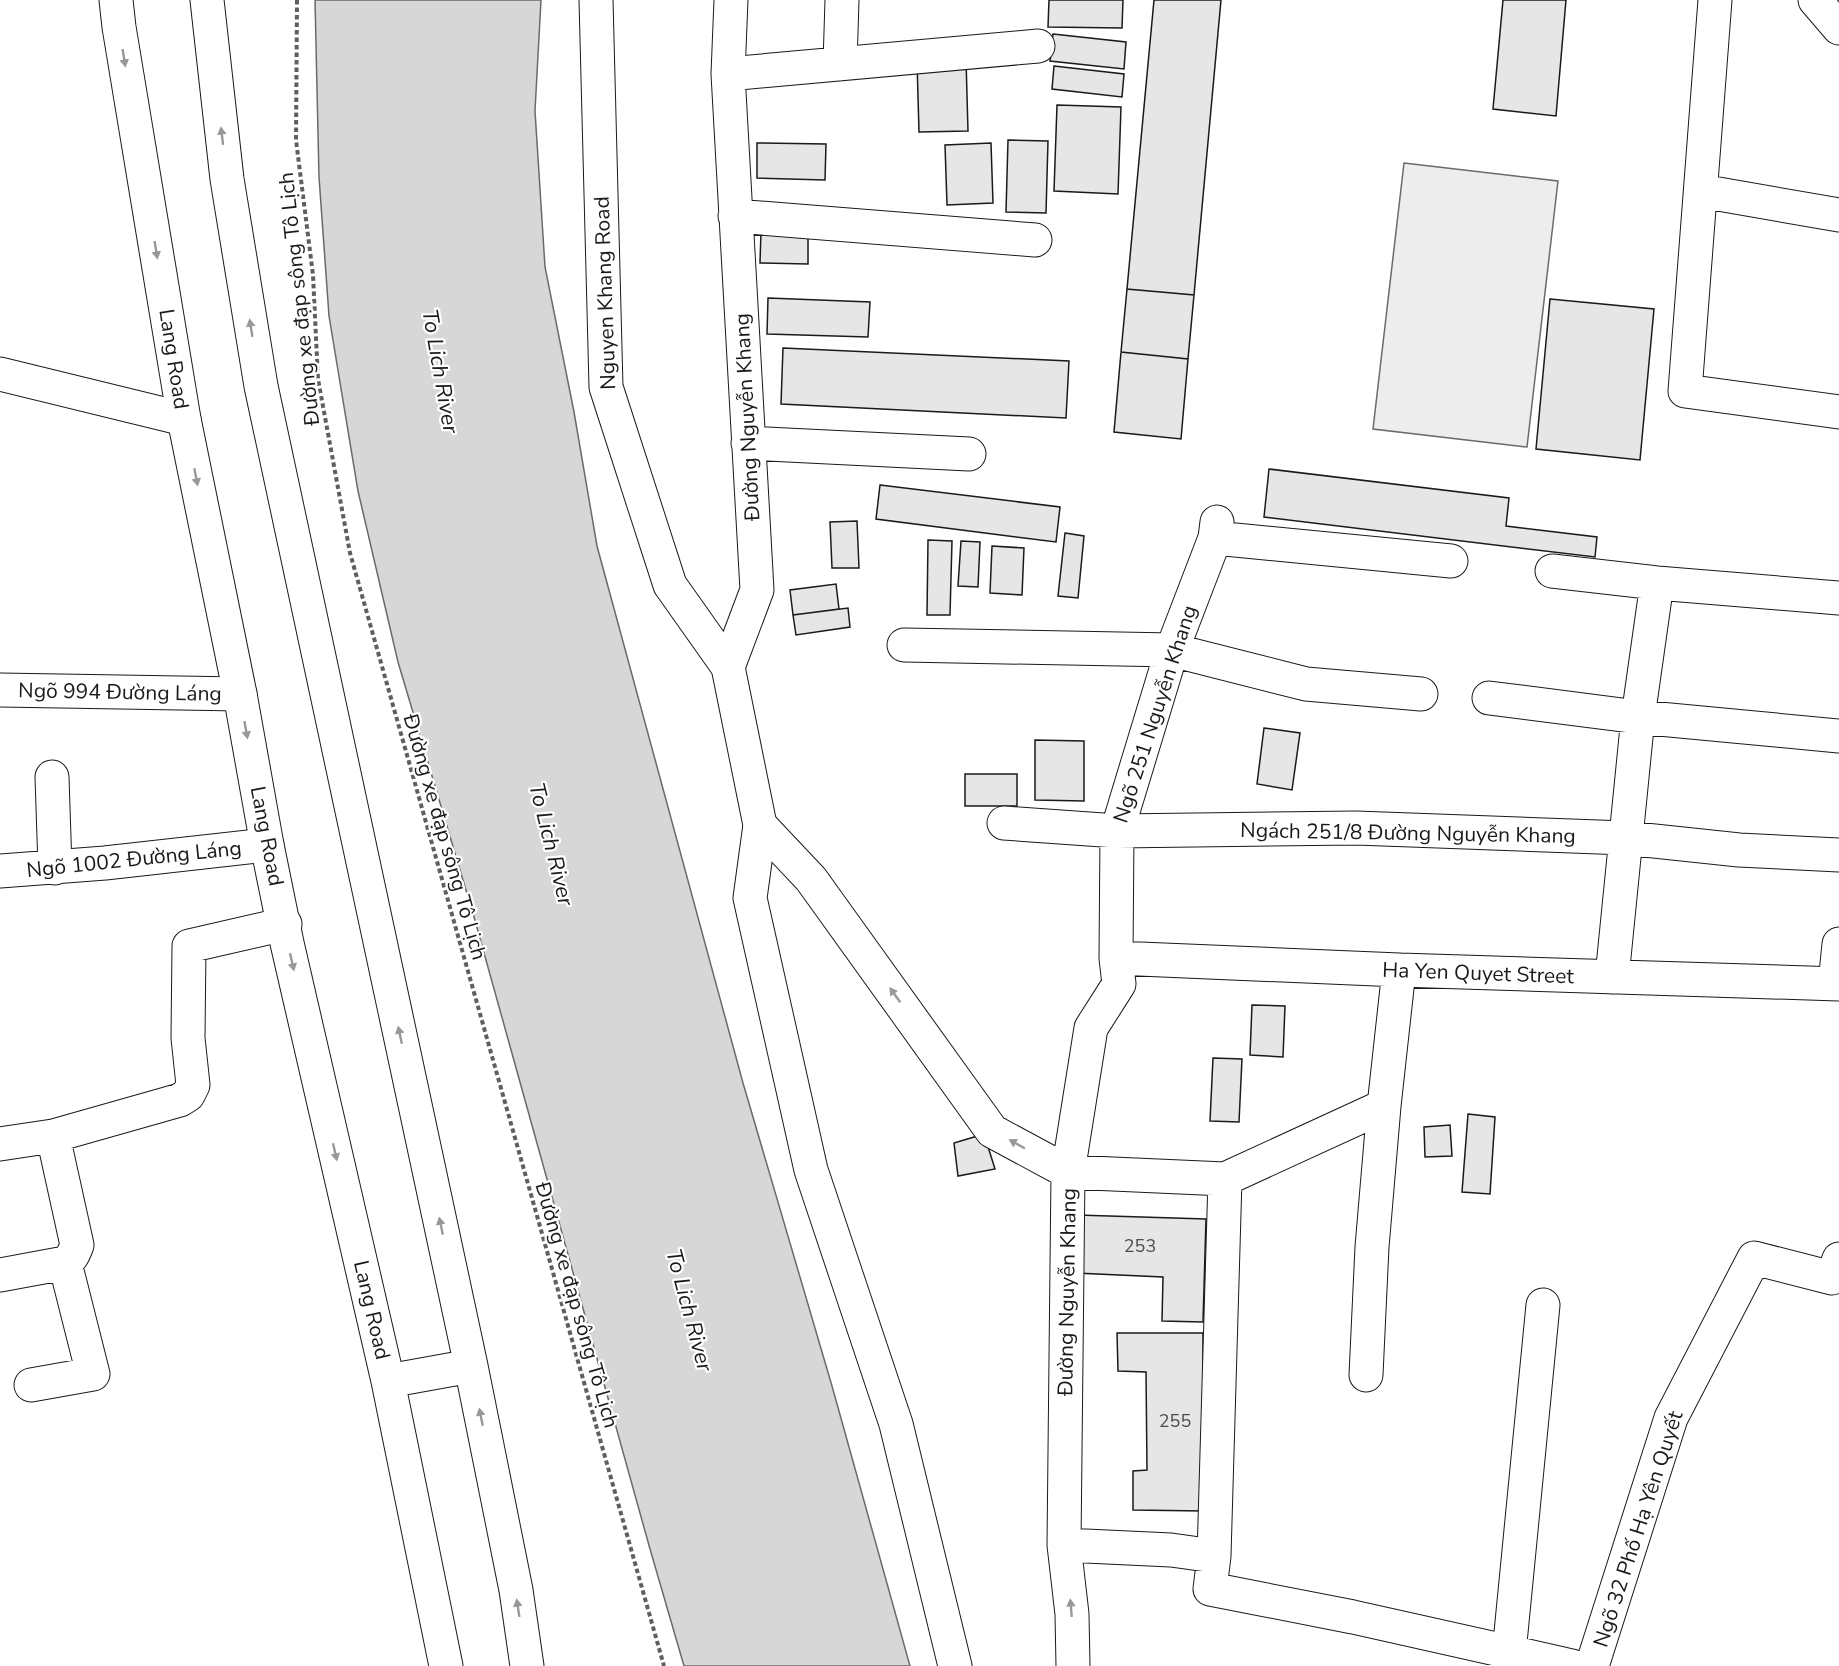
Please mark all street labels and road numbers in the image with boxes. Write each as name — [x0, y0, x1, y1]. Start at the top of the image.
street label: Đường xe đạp sông Tô Lịch — [272, 171, 326, 428]
street label: Nguyen Khang Road — [588, 196, 622, 390]
street label: Lang Road — [152, 307, 196, 411]
street label: Đường Nguyễn Khang — [728, 312, 766, 523]
street label: Ngõ 251 Nguyễn Khang — [1107, 602, 1203, 826]
street label: Ngõ 994 Đường Láng — [18, 676, 222, 708]
street label: Đường xe đạp sông Tô Lịch — [396, 710, 494, 963]
street label: Lang Road — [244, 784, 290, 888]
street label: Ngách 251/8 Đường Nguyễn Khang — [1240, 816, 1576, 850]
street label: Ngõ 1002 Đường Láng — [25, 834, 243, 884]
street label: Ha Yen Quyet Street — [1382, 956, 1575, 990]
street label: Đường xe đạp sông Tô Lịch — [528, 1178, 626, 1431]
street label: Đường Nguyễn Khang — [1051, 1188, 1083, 1397]
street label: Lang Road — [347, 1258, 397, 1362]
street label: Ngõ 32 Phố Hạ Yên Quyết — [1587, 1407, 1690, 1651]

